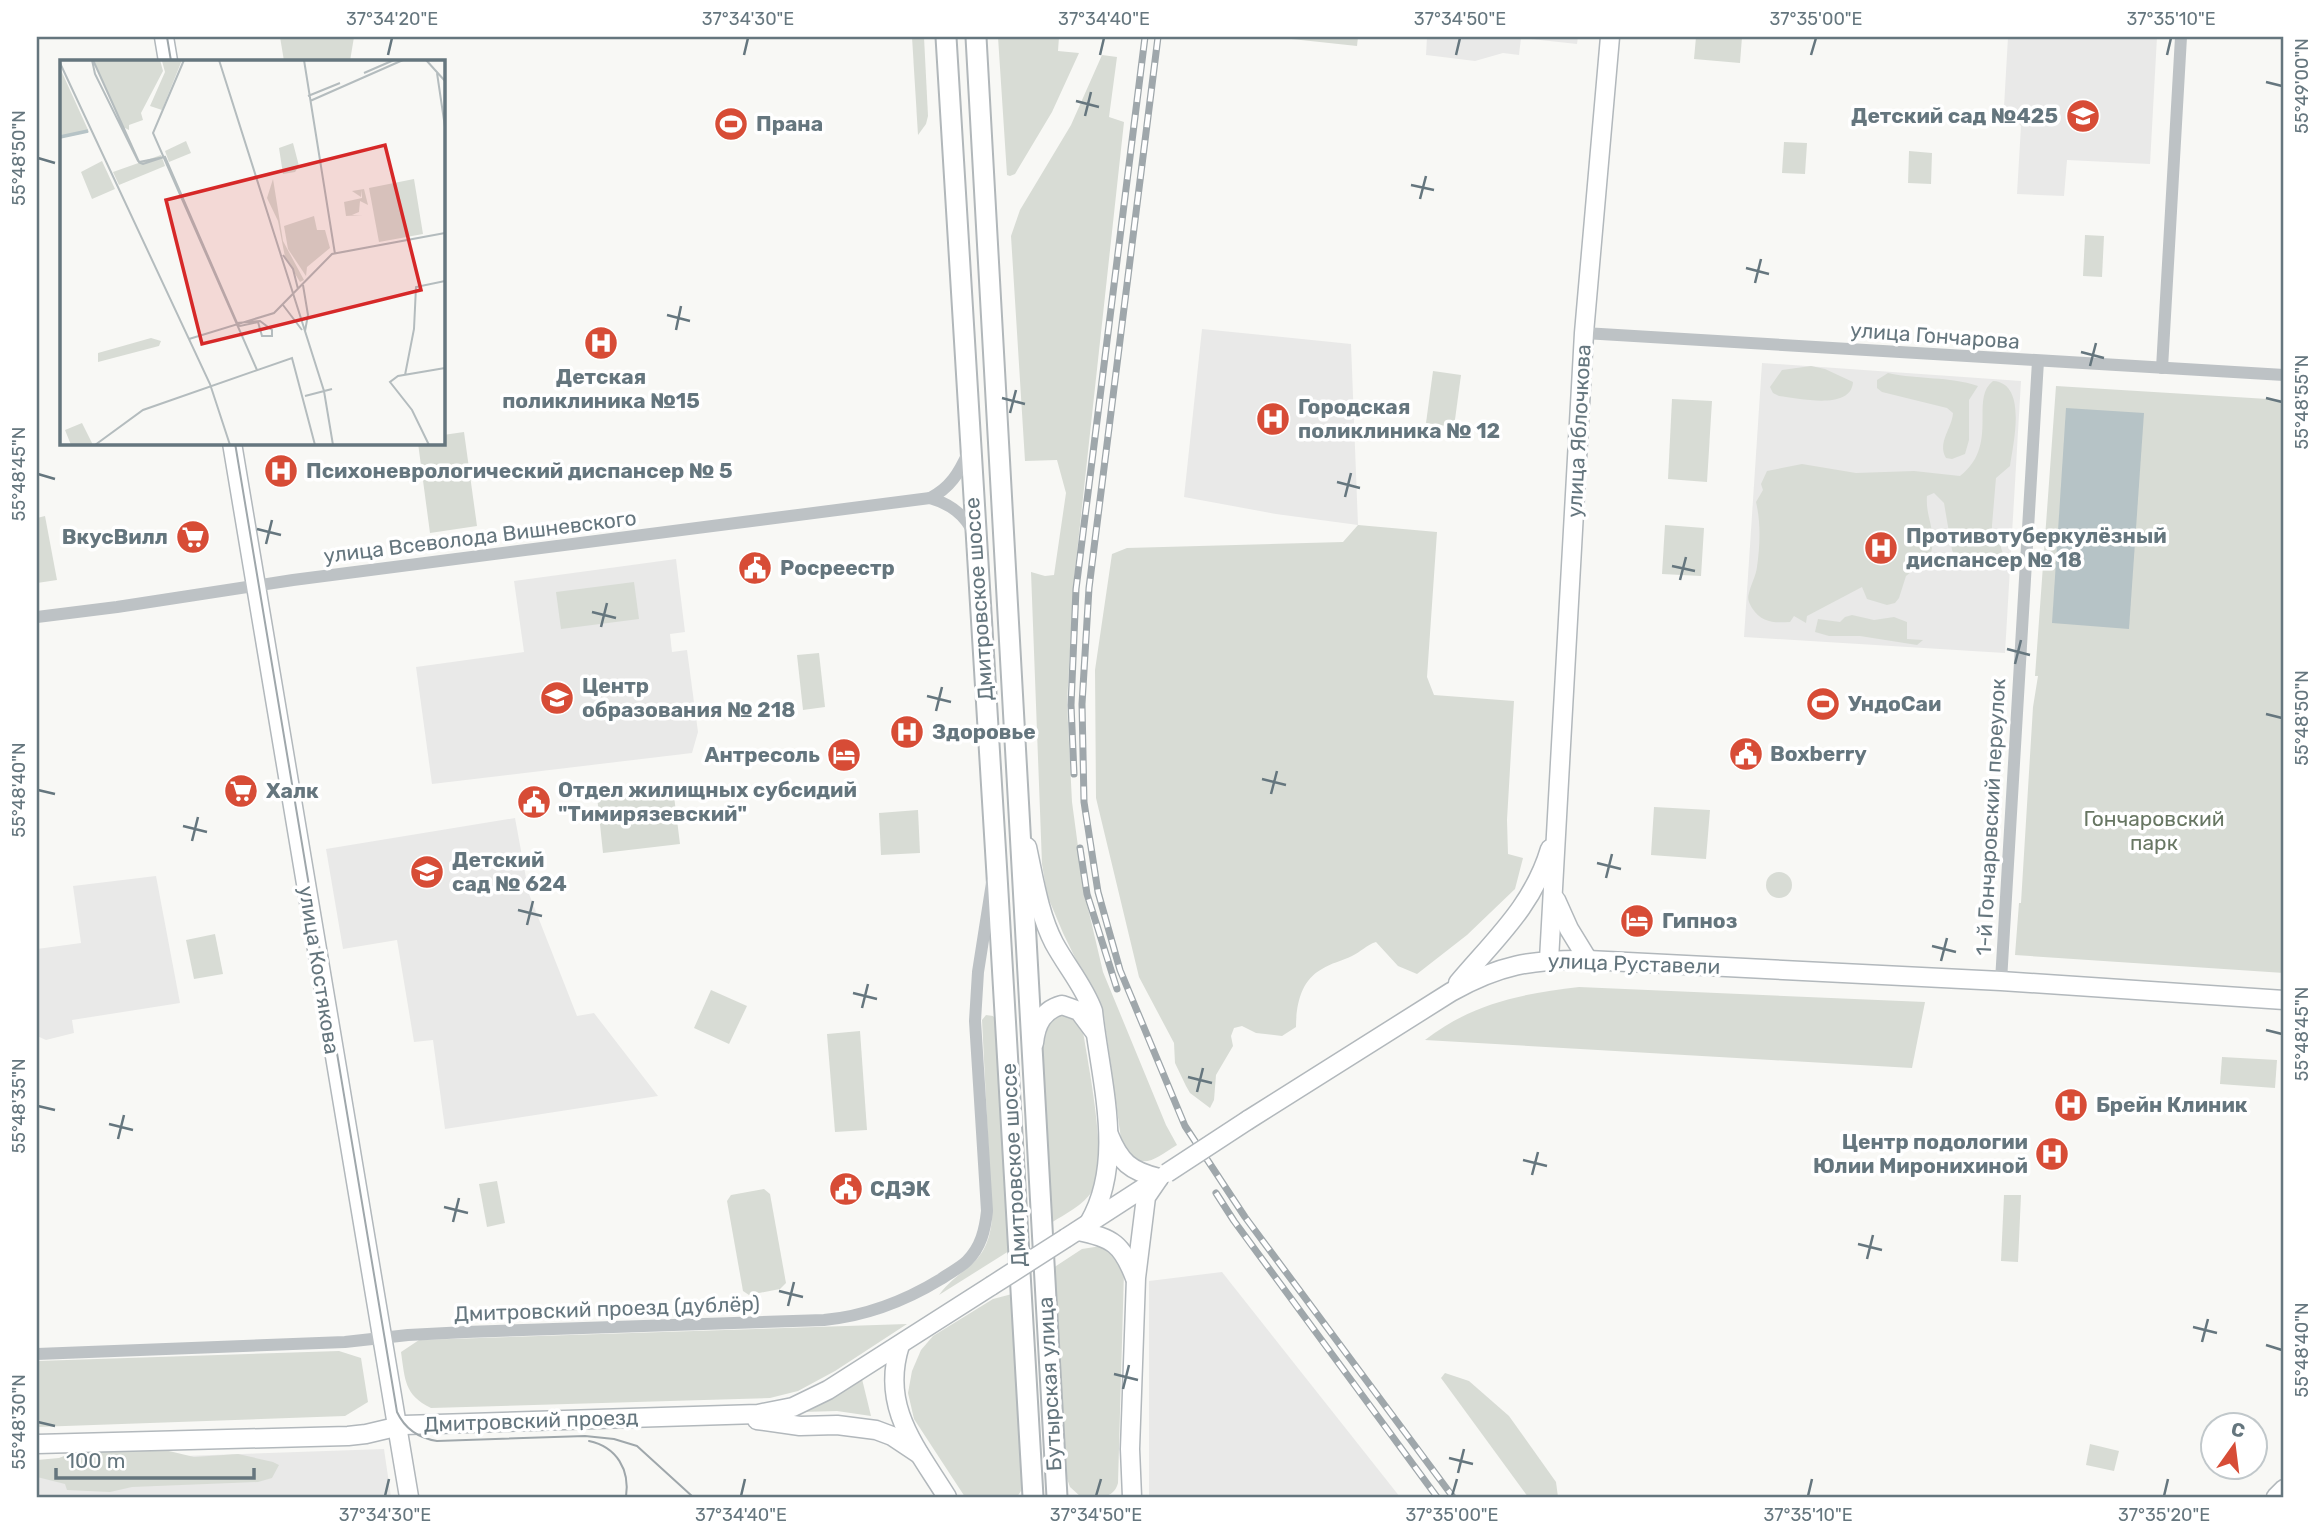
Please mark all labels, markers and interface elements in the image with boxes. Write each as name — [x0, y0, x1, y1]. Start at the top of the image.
text: 37°34'20"E — [346, 8, 438, 30]
text: 37°34'30"E — [702, 8, 794, 30]
text: 37°34'40"E — [1058, 8, 1150, 30]
text: 37°34'50"E — [1414, 8, 1506, 30]
text: 37°35'00"E — [1770, 8, 1862, 30]
text: 37°35'10"E — [2126, 8, 2216, 30]
text: 55°49'00"N — [2291, 38, 2313, 134]
inset map — [60, 60, 444, 444]
school or university icon: Детский сад №425 — [2064, 97, 2102, 135]
place label: Детский сад №425 — [1851, 103, 2058, 128]
sports icon: Прана — [712, 105, 750, 143]
text: 55°48'50"N — [8, 110, 30, 206]
place label: Прана — [756, 111, 823, 136]
street label: улица Гончарова — [1849, 317, 2021, 354]
hospital icon: Детская поликлиника №15 — [582, 324, 620, 362]
street label: улица Яблочкова — [1561, 344, 1596, 518]
text: 55°48'55"N — [2291, 355, 2313, 449]
place label: Детская поликлиника №15 — [502, 364, 700, 413]
place label: Городская поликлиника № 12 — [1298, 394, 1500, 443]
hospital icon: Городская поликлиника № 12 — [1254, 400, 1292, 438]
text: 55°48'45"N — [8, 427, 30, 521]
hospital icon: Психоневрологический диспансер № 5 — [262, 452, 300, 490]
place label: Психоневрологический диспансер № 5 — [306, 458, 733, 483]
street label: Дмитровское шоссе — [959, 496, 998, 702]
street label: улица Всеволода Вишневского — [322, 505, 638, 568]
supermarket icon: ВкусВилл — [174, 518, 212, 556]
place label: Противотуберкулёзный диспансер № 18 — [1906, 523, 2167, 572]
place label: ВкусВилл — [62, 524, 168, 549]
hospital icon: Противотуберкулёзный диспансер № 18 — [1862, 529, 1900, 567]
public building icon: Росреестр — [736, 549, 774, 587]
place label: Росреестр — [780, 555, 895, 580]
text: 55°48'50"N — [2291, 670, 2313, 766]
place label: Центр образования № 218 — [582, 673, 795, 722]
street label: 1-й Гончаровский переулок — [1971, 678, 2010, 956]
school or university icon: Центр образования № 218 — [538, 679, 576, 717]
sports icon: УндоСаи — [1804, 685, 1842, 723]
place label: УндоСаи — [1848, 691, 1941, 716]
hospital icon: Здоровье — [888, 713, 926, 751]
place label: Здоровье — [932, 719, 1036, 744]
public building icon: Boxberry — [1727, 735, 1765, 773]
hotel icon: Антресоль — [825, 736, 863, 774]
place label: Boxberry — [1770, 741, 1867, 766]
text: 55°48'40"N — [8, 742, 30, 838]
place label: Антресоль — [704, 742, 820, 767]
supermarket icon: Халк — [222, 772, 260, 810]
place label: Отдел жилищных субсидий "Тимирязевский" — [558, 777, 857, 826]
place label: Халк — [266, 778, 319, 803]
public building icon: Отдел жилищных субсидий "Тимирязевский" — [515, 783, 553, 821]
park label: Гончаровский парк — [2083, 806, 2225, 855]
place label: Детский сад № 624 — [452, 847, 567, 896]
school or university icon: Детский сад № 624 — [408, 853, 446, 891]
street label: улица Костякова — [294, 884, 345, 1056]
hotel icon: Гипноз — [1618, 902, 1656, 940]
place label: Гипноз — [1662, 908, 1737, 933]
street label: улица Руставели — [1547, 948, 1721, 979]
text: 55°48'45"N — [2291, 987, 2313, 1081]
text: 55°48'35"N — [8, 1059, 30, 1153]
street label: Дмитровское шоссе — [996, 1063, 1031, 1268]
hospital icon: Брейн Клиник — [2052, 1086, 2090, 1124]
place label: Брейн Клиник — [2096, 1092, 2248, 1117]
place label: Центр подологии Юлии Миронихиной — [1813, 1129, 2028, 1178]
hospital icon: Центр подологии Юлии Миронихиной — [2033, 1135, 2071, 1173]
public building icon: СДЭК — [827, 1170, 865, 1208]
place label: СДЭК — [870, 1176, 931, 1201]
street label: Дмитровский проезд (дублёр) — [454, 1291, 760, 1326]
street label: Бутырская улица — [1032, 1296, 1067, 1472]
text: 55°48'40"N — [2291, 1302, 2313, 1398]
text: 55°48'30"N — [8, 1374, 30, 1470]
street label: Дмитровский проезд — [423, 1404, 639, 1437]
north arrow — [2198, 1412, 2268, 1482]
text: С — [2229, 1417, 2247, 1443]
scale bar — [56, 1436, 254, 1480]
text: 100 m — [66, 1448, 125, 1473]
text: 37°34'30"E — [339, 1504, 431, 1526]
text: 37°34'40"E — [695, 1504, 787, 1526]
text: 37°34'50"E — [1050, 1504, 1142, 1526]
text: 37°35'00"E — [1406, 1504, 1498, 1526]
text: 37°35'10"E — [1763, 1504, 1853, 1526]
text: 37°35'20"E — [2118, 1504, 2210, 1526]

